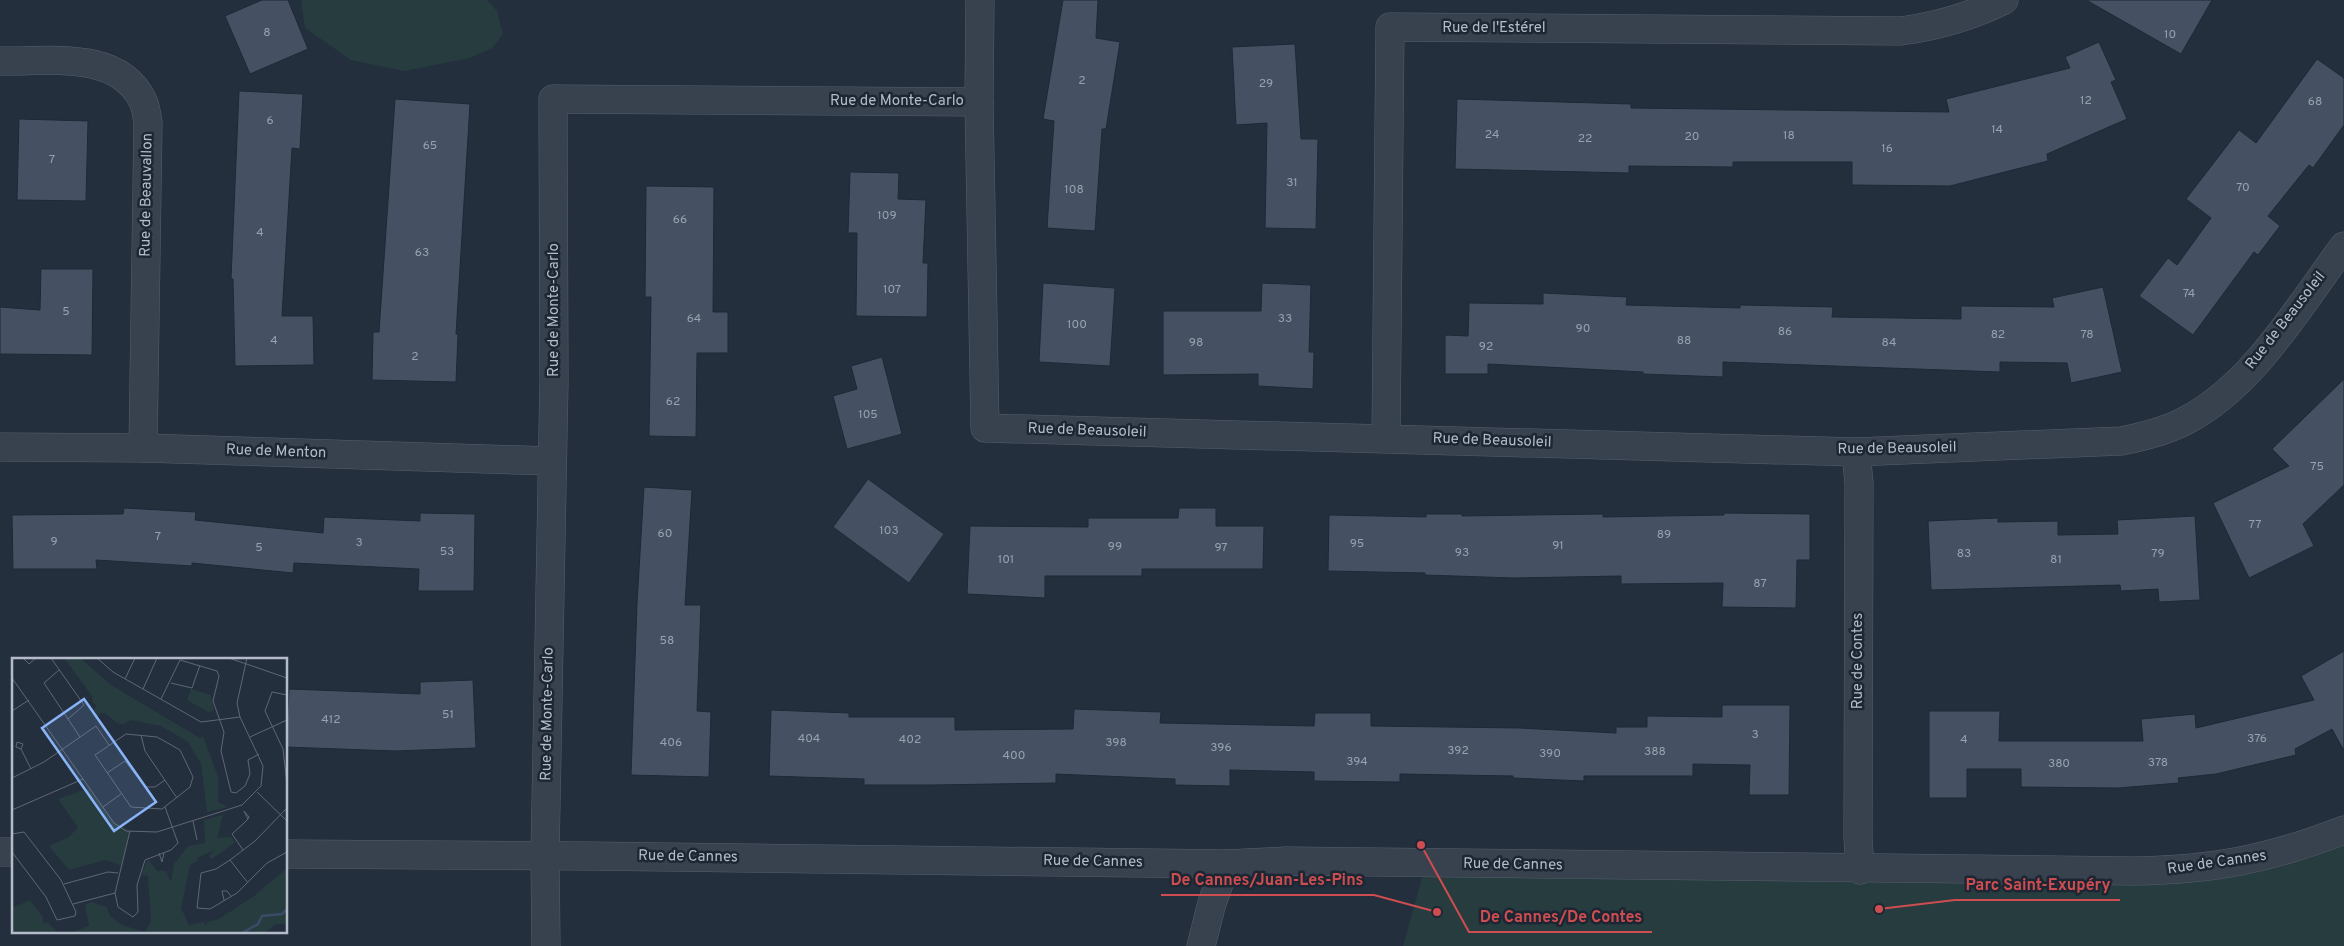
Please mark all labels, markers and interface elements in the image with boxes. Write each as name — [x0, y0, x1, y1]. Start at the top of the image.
street label: Rue de l'Estérel — [1442, 19, 1546, 38]
house number: 8 — [263, 25, 271, 41]
house number: 10 — [2164, 27, 2176, 43]
house number: 2 — [1078, 73, 1086, 89]
house number: 29 — [1259, 76, 1273, 92]
street label: Rue de Monte-Carlo — [830, 92, 964, 111]
house number: 12 — [2080, 93, 2092, 109]
house number: 68 — [2308, 94, 2322, 110]
house number: 6 — [266, 113, 274, 129]
house number: 14 — [1991, 122, 2003, 138]
house number: 24 — [1485, 127, 1499, 143]
house number: 18 — [1783, 128, 1795, 144]
house number: 20 — [1684, 129, 1700, 145]
house number: 22 — [1578, 131, 1592, 147]
street label: Rue de Beauvallon — [136, 133, 158, 257]
house number: 65 — [423, 138, 437, 154]
house number: 16 — [1881, 141, 1893, 157]
house number: 7 — [49, 152, 55, 168]
house number: 31 — [1286, 175, 1298, 191]
house number: 70 — [2236, 180, 2250, 196]
house number: 108 — [1064, 182, 1084, 198]
house number: 109 — [877, 208, 897, 224]
house number: 66 — [673, 212, 687, 228]
house number: 4 — [256, 225, 264, 241]
street label: Rue de Monte-Carlo — [545, 243, 564, 377]
house number: 63 — [415, 245, 429, 261]
street label: Rue de Beausoleil — [2242, 268, 2330, 374]
house number: 107 — [883, 282, 901, 298]
house number: 74 — [2183, 286, 2195, 302]
house number: 5 — [62, 304, 70, 320]
house number: 64 — [687, 311, 701, 327]
house number: 33 — [1278, 311, 1292, 327]
house number: 100 — [1067, 317, 1087, 333]
house number: 90 — [1576, 321, 1590, 337]
house number: 86 — [1778, 324, 1792, 340]
house number: 82 — [1991, 327, 2005, 343]
house number: 78 — [2080, 327, 2094, 343]
house number: 4 — [270, 333, 278, 349]
house number: 88 — [1677, 333, 1691, 349]
house number: 98 — [1189, 335, 1203, 351]
house number: 84 — [1882, 335, 1896, 351]
house number: 92 — [1479, 339, 1493, 355]
house number: 2 — [411, 349, 419, 365]
house number: 62 — [666, 394, 680, 410]
house number: 105 — [858, 407, 878, 423]
street label: Rue de Beausoleil — [1027, 419, 1147, 443]
street label: Rue de Beausoleil — [1432, 429, 1552, 453]
street label: Rue de Beausoleil — [1837, 438, 1957, 460]
street label: Rue de Menton — [225, 441, 327, 463]
house number: 75 — [2310, 459, 2324, 475]
house number: 77 — [2249, 517, 2261, 533]
house number: 103 — [879, 523, 899, 539]
house number: 60 — [658, 526, 672, 542]
house number: 89 — [1657, 527, 1671, 543]
house number: 7 — [155, 529, 161, 545]
house number: 9 — [50, 534, 58, 550]
house number: 3 — [355, 535, 363, 551]
house number: 95 — [1350, 536, 1364, 552]
house number: 91 — [1552, 538, 1564, 554]
house number: 99 — [1108, 539, 1122, 555]
house number: 5 — [255, 540, 263, 556]
house number: 97 — [1214, 540, 1228, 556]
house number: 53 — [440, 544, 454, 560]
house number: 93 — [1455, 545, 1469, 561]
house number: 83 — [1957, 546, 1971, 562]
house number: 79 — [2151, 546, 2165, 562]
house number: 101 — [998, 552, 1014, 568]
house number: 81 — [2050, 552, 2062, 568]
house number: 87 — [1753, 576, 1767, 592]
street label: Rue de Contes — [1849, 613, 1868, 709]
house number: 58 — [660, 633, 674, 649]
street label: Rue de Monte-Carlo — [537, 647, 559, 781]
inset map — [12, 658, 288, 934]
house number: 51 — [442, 707, 454, 723]
house number: 412 — [321, 712, 341, 728]
house number: 3 — [1751, 727, 1759, 743]
house number: 404 — [798, 731, 820, 747]
house number: 376 — [2247, 731, 2267, 747]
house number: 402 — [899, 732, 921, 748]
house number: 4 — [1960, 732, 1968, 748]
house number: 406 — [660, 735, 682, 751]
house number: 398 — [1105, 735, 1127, 751]
house number: 396 — [1210, 740, 1232, 756]
house number: 392 — [1447, 743, 1469, 759]
house number: 388 — [1644, 744, 1666, 760]
house number: 390 — [1539, 746, 1561, 762]
house number: 400 — [1003, 748, 1025, 764]
house number: 394 — [1346, 754, 1368, 770]
house number: 378 — [2148, 755, 2168, 771]
house number: 380 — [2048, 756, 2070, 772]
street label: Rue de Cannes — [638, 847, 738, 867]
street label: Rue de Cannes — [2166, 847, 2268, 879]
street label: Rue de Cannes — [1043, 852, 1143, 872]
street label: Rue de Cannes — [1463, 855, 1563, 875]
callout: De Cannes/Juan-Les-Pins — [1161, 864, 1374, 895]
callout: Parc Saint-Exupéry — [1955, 869, 2120, 900]
text: De Cannes/Juan-Les-Pins — [1170, 871, 1364, 891]
text: Parc Saint-Exupéry — [1966, 876, 2110, 896]
callout: De Cannes/De Contes — [1469, 901, 1652, 932]
text: De Cannes/De Contes — [1480, 908, 1642, 928]

